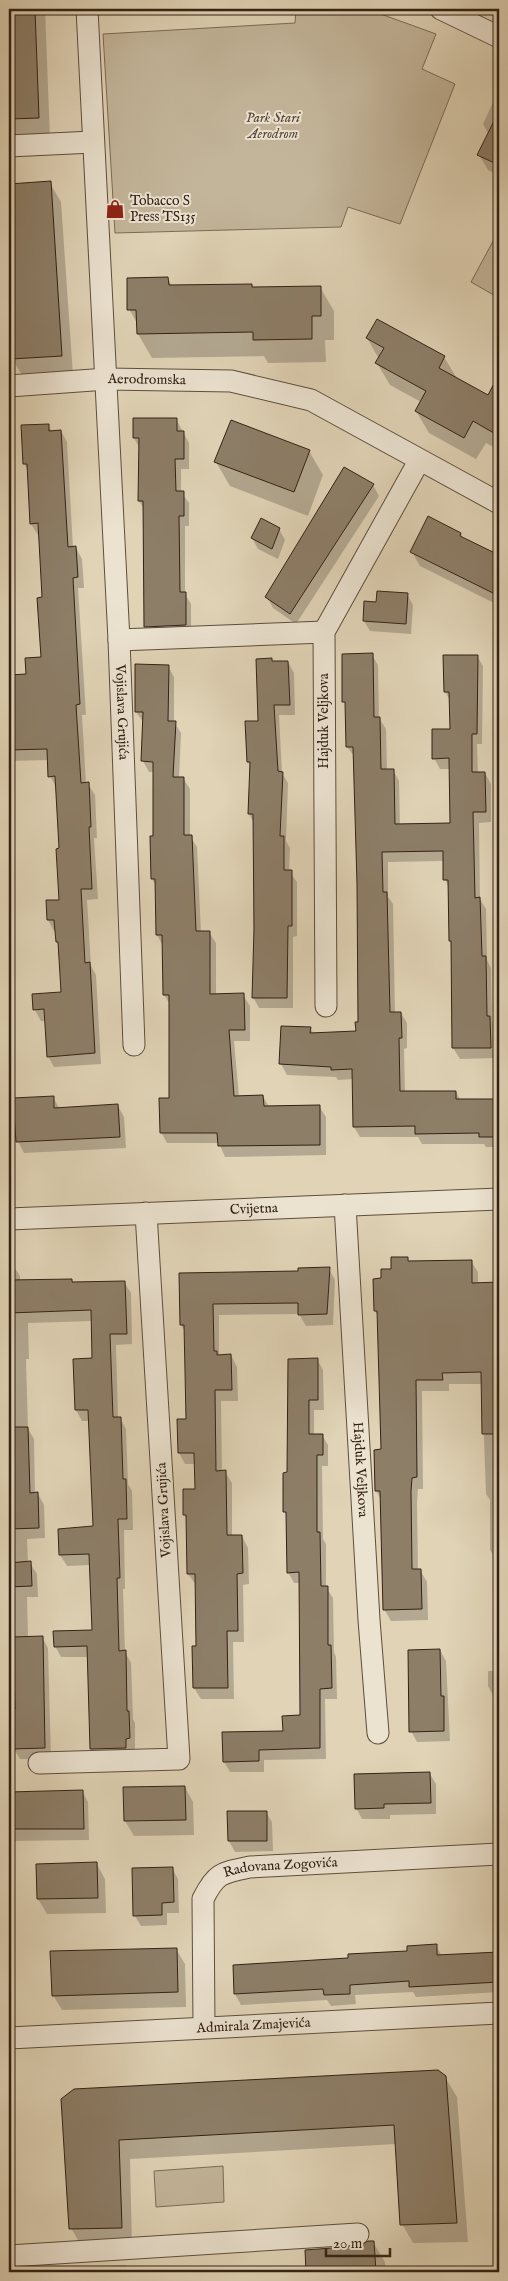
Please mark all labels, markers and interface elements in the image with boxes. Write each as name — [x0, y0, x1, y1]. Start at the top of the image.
park label: Park Stari Aerodrom — [246, 109, 301, 143]
place label: Tobacco S Press TS135 — [130, 192, 195, 226]
shop icon: Tobacco S Press TS135 — [104, 198, 126, 220]
street label: Aerodromska — [107, 370, 187, 389]
street label: Vojislava Grujića — [111, 663, 132, 761]
street label: Hajduk Veljkova — [315, 672, 333, 769]
street label: Cvijetna — [229, 1199, 279, 1219]
street label: Hajduk Veljkova — [349, 1421, 372, 1519]
street label: Vojislava Grujića — [152, 1461, 176, 1559]
street label: Radovana Zogovića — [221, 1853, 339, 1882]
street label: Admirala Zmajevića — [195, 2014, 312, 2037]
scale bar — [326, 2226, 389, 2258]
text: 20 m — [333, 2234, 363, 2253]

